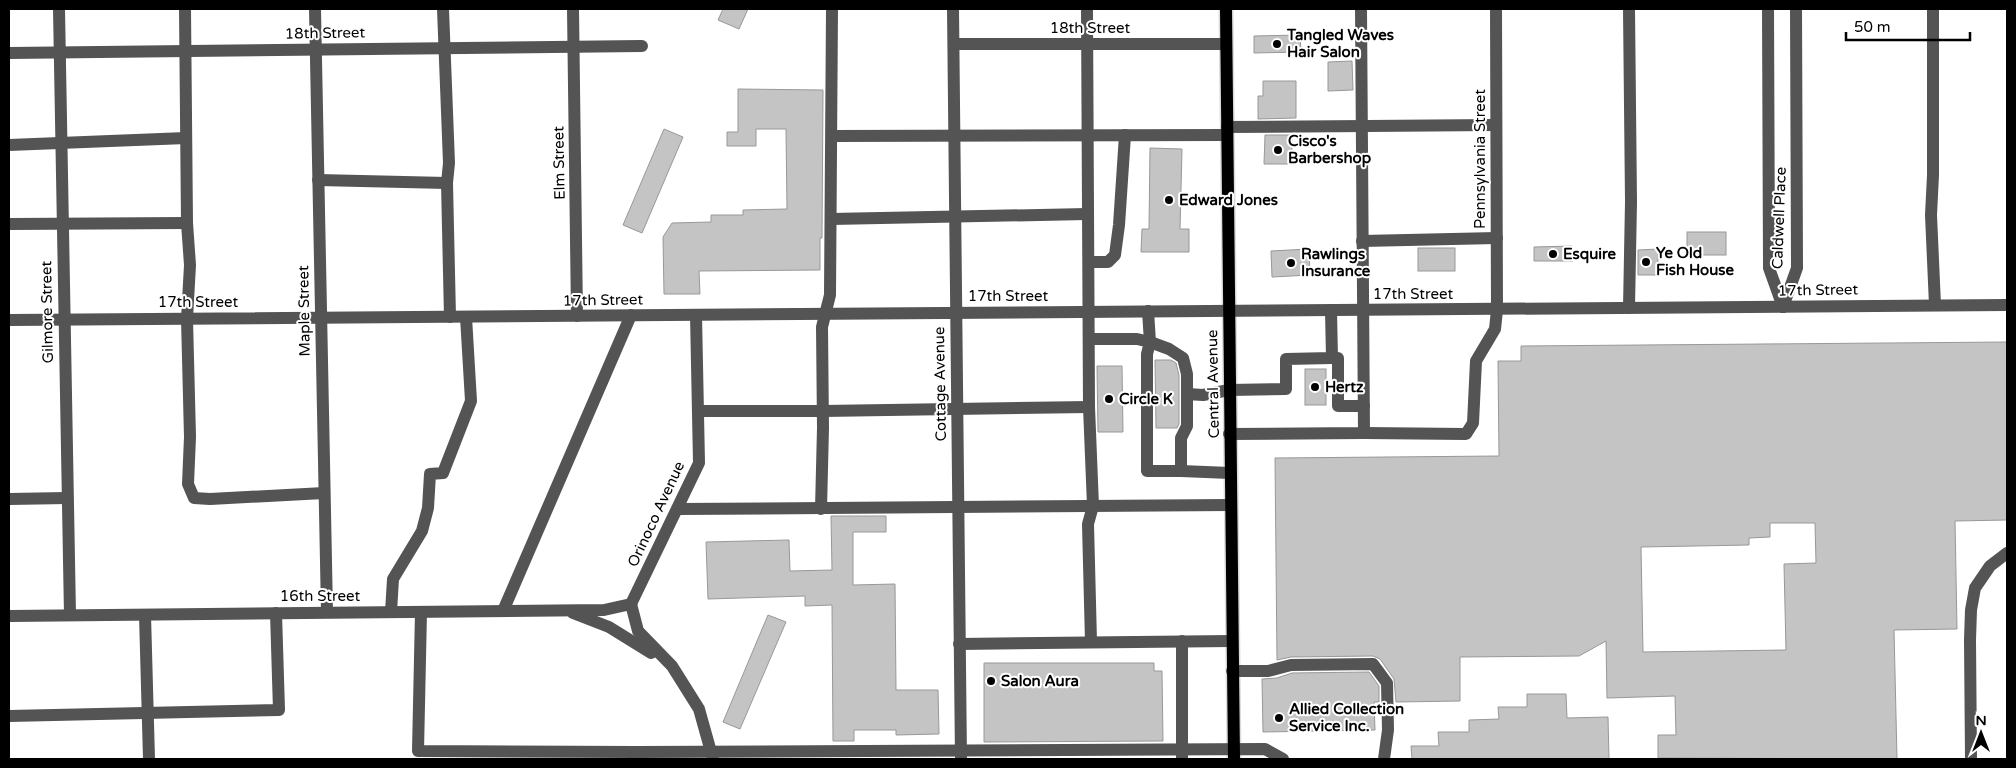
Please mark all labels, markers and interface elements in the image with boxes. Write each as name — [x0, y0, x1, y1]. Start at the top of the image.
scale bar — [1846, 10, 1970, 42]
text: 50 m — [1854, 18, 1891, 36]
street label: 18th Street — [1050, 19, 1131, 37]
street label: 18th Street — [285, 23, 366, 43]
place label: Tangled Waves Hair Salon — [1286, 26, 1394, 61]
marker: Tangled Waves Hair Salon — [1271, 38, 1283, 50]
street label: Pennsylvania Street — [1471, 89, 1489, 229]
street label: Elm Street — [549, 126, 569, 200]
place label: Cisco's Barbershop — [1288, 132, 1372, 168]
marker: Cisco's Barbershop — [1272, 144, 1284, 156]
street label: Caldwell Place — [1768, 167, 1790, 269]
place label: Edward Jones — [1179, 191, 1278, 209]
marker: Edward Jones — [1163, 194, 1175, 206]
place label: Ye Old Fish House — [1656, 244, 1734, 279]
place label: Rawlings Insurance — [1301, 245, 1371, 280]
place label: Esquire — [1563, 245, 1617, 264]
marker: Esquire — [1547, 248, 1559, 260]
marker: Ye Old Fish House — [1640, 256, 1652, 268]
marker: Rawlings Insurance — [1285, 257, 1297, 269]
street label: Gilmore Street — [37, 260, 57, 363]
street label: Maple Street — [294, 265, 314, 357]
street label: 17th Street — [1778, 280, 1859, 300]
street label: 17th Street — [1373, 285, 1454, 303]
street label: 17th Street — [968, 287, 1049, 305]
street label: 17th Street — [563, 290, 644, 310]
street label: 17th Street — [158, 293, 239, 311]
street label: Cottage Avenue — [930, 327, 950, 441]
street label: Central Avenue — [1203, 329, 1223, 439]
place label: Hertz — [1325, 378, 1364, 396]
marker: Hertz — [1309, 381, 1321, 393]
place label: Circle K — [1119, 390, 1173, 408]
marker: Circle K — [1103, 393, 1115, 405]
street label: Orinoco Avenue — [624, 458, 688, 570]
street label: 16th Street — [280, 587, 361, 605]
place label: Salon Aura — [1001, 672, 1079, 690]
marker: Salon Aura — [985, 675, 997, 687]
place label: Allied Collection Service Inc. — [1289, 700, 1404, 735]
north arrow — [1956, 708, 2006, 758]
marker: Allied Collection Service Inc. — [1273, 712, 1285, 724]
text: N — [1975, 712, 1987, 729]

